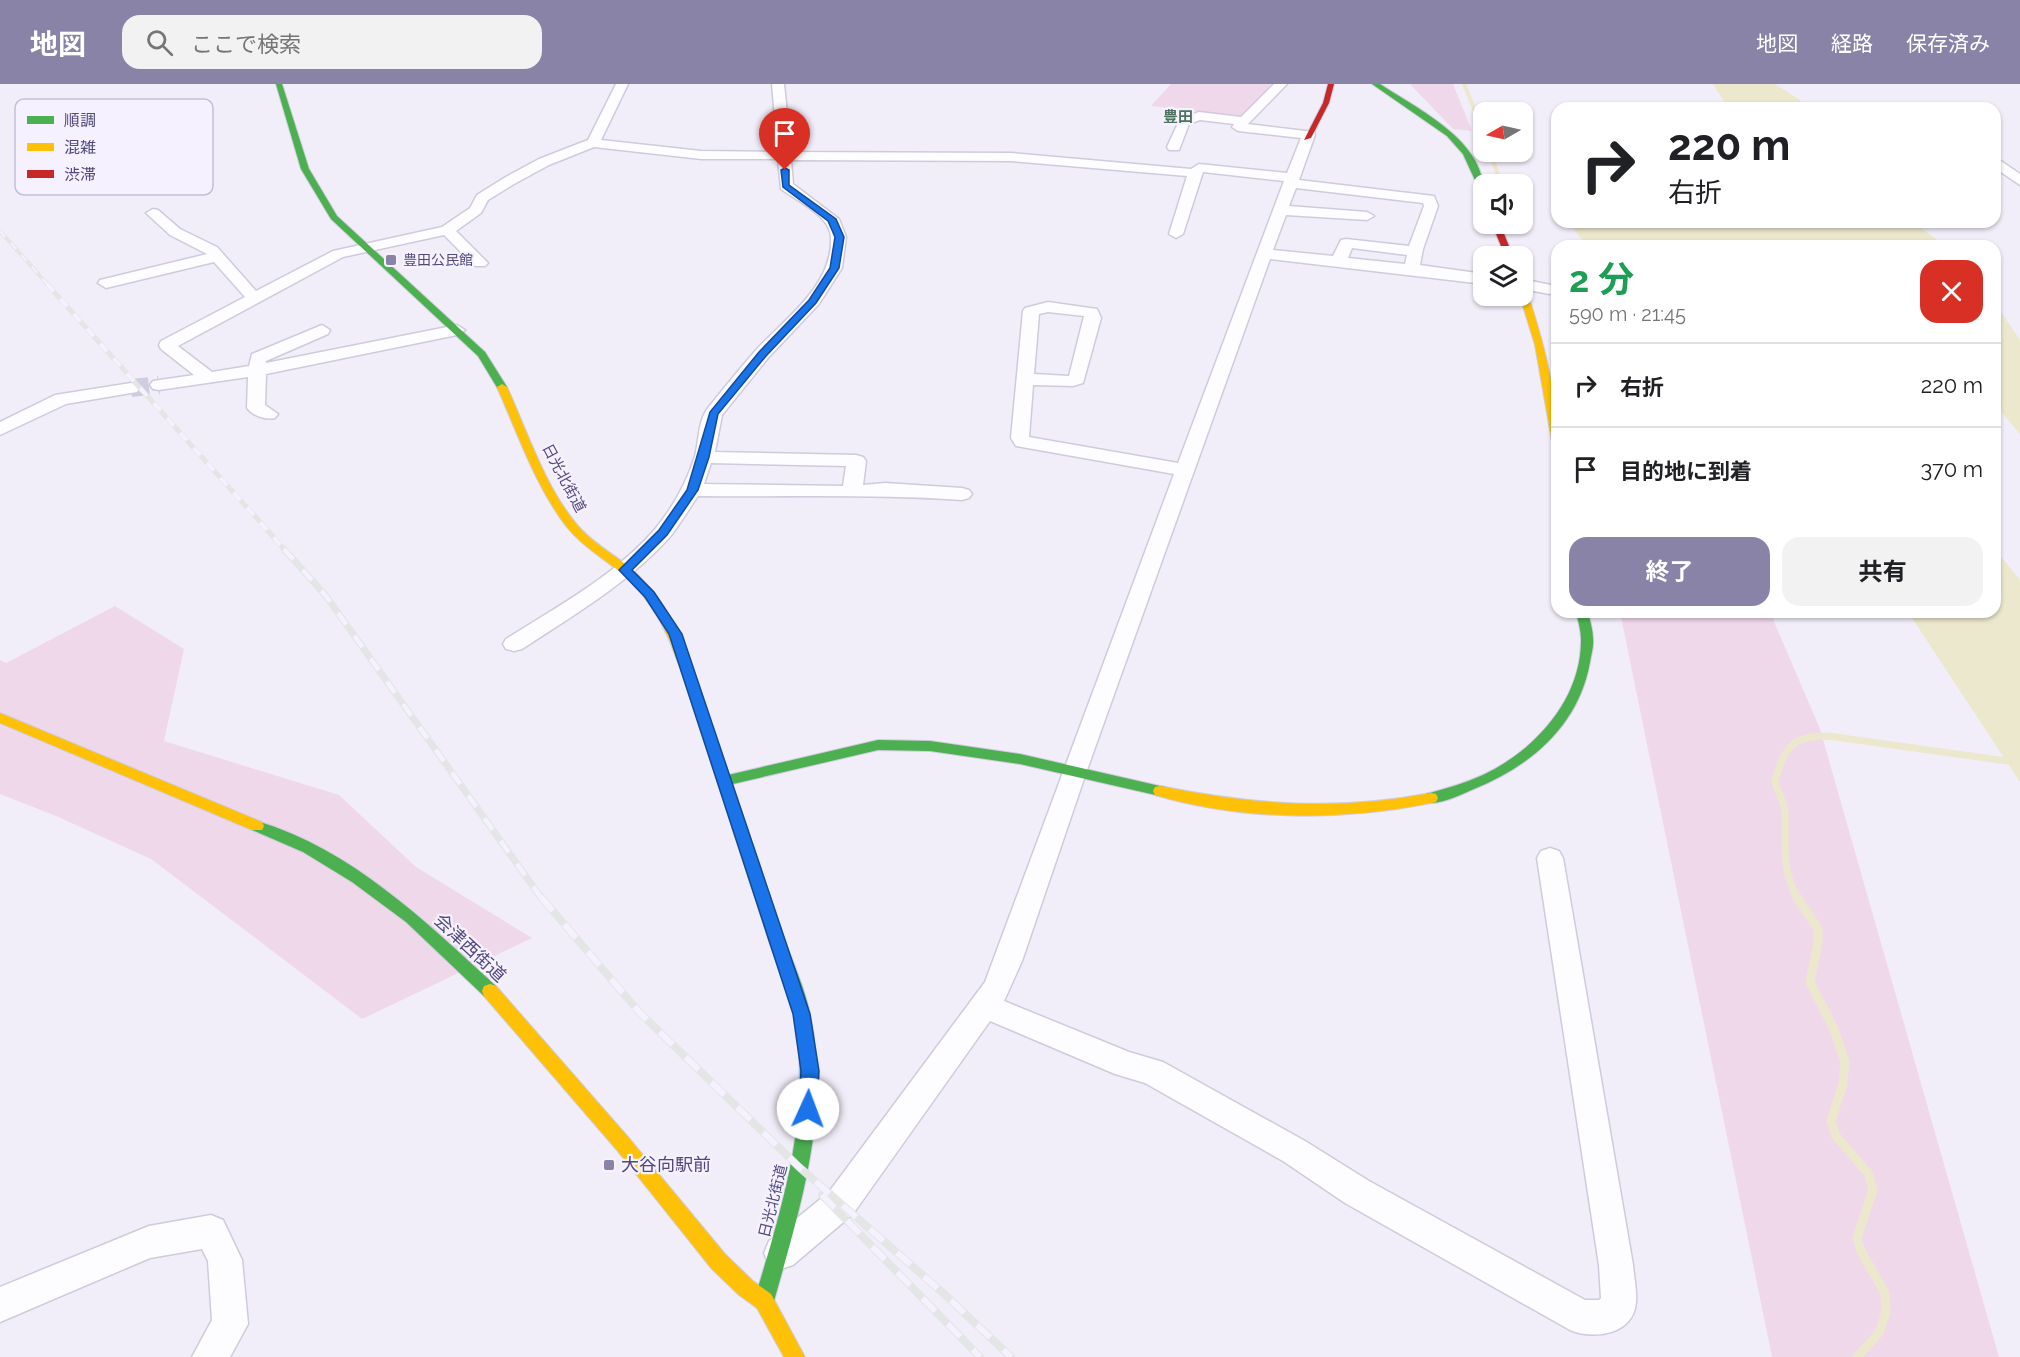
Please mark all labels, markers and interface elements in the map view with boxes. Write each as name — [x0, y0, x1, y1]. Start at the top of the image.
search box — [122, 15, 542, 69]
icon: search — [143, 26, 176, 59]
text: 地図 — [30, 28, 86, 61]
text: ここで検索 — [191, 31, 301, 57]
text: 地図 — [1756, 31, 1798, 56]
text: 経路 — [1831, 31, 1873, 56]
text: 保存済み — [1906, 31, 1990, 56]
legend — [15, 99, 213, 195]
north arrow — [1473, 102, 1533, 162]
map controls — [1473, 102, 1533, 306]
pin — [759, 108, 810, 170]
district label: 豊田 — [1163, 108, 1193, 126]
text: 順調 — [64, 111, 96, 130]
icon: arrive — [768, 117, 801, 150]
text: 220 m — [1668, 121, 1790, 170]
icon: right — [1569, 126, 1647, 204]
text: 混雑 — [64, 138, 96, 157]
text: 渋滞 — [64, 165, 96, 184]
button: sound — [1473, 174, 1533, 234]
text: 右折 — [1668, 177, 1722, 208]
button: layers — [1473, 246, 1533, 306]
place label: 豊田公民館 — [403, 252, 473, 268]
marker: 豊田公民館 — [384, 253, 398, 267]
text: 2 分 — [1569, 258, 1634, 300]
button: close — [1920, 260, 1983, 323]
text: 590 m · 21:45 — [1569, 302, 1686, 326]
icon: right — [1569, 369, 1602, 402]
text: 220 m — [1921, 372, 1983, 398]
text: 右折 — [1620, 374, 1664, 400]
street label: 日光北街道 — [538, 441, 590, 515]
icon: arrive — [1569, 453, 1602, 486]
text: 370 m — [1920, 456, 1983, 482]
text: 目的地に到着 — [1620, 458, 1752, 484]
button: 終了 — [1569, 537, 1770, 606]
button: 共有 — [1782, 537, 1983, 606]
street label: 会津西街道 — [430, 909, 510, 986]
position arrow — [776, 1077, 840, 1141]
place label: 大谷向駅前 — [621, 1154, 711, 1175]
marker: 大谷向駅前 — [602, 1158, 616, 1172]
street label: 日光北街道 — [755, 1162, 791, 1240]

